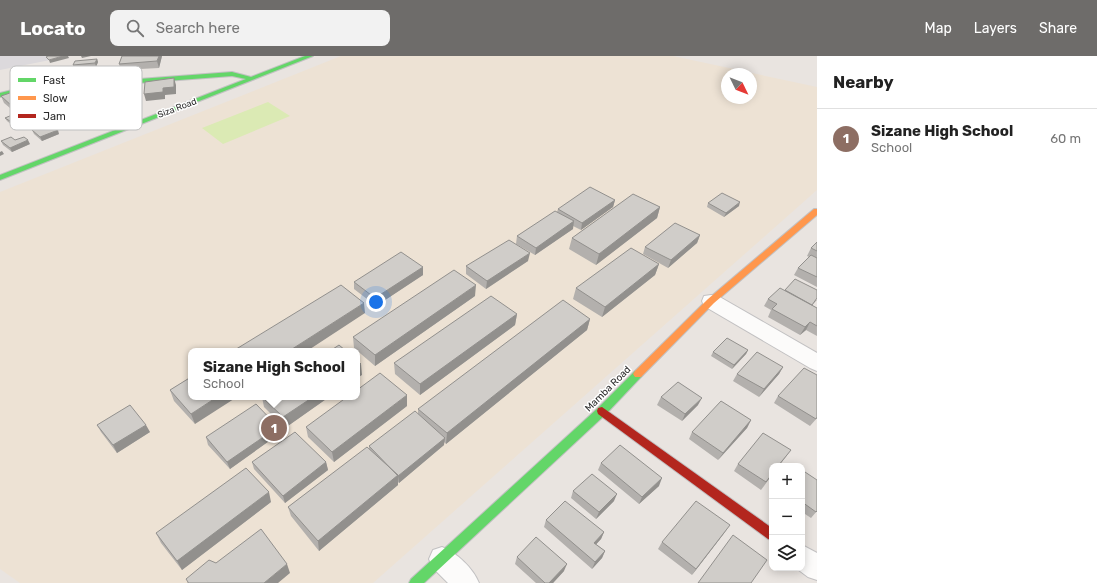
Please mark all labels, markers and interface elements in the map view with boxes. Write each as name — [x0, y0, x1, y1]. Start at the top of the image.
search box — [110, 10, 390, 46]
text: Locato — [20, 17, 86, 40]
icon: search — [124, 17, 146, 39]
text: Search here — [156, 19, 240, 37]
text: Map — [925, 20, 952, 37]
text: Layers — [974, 20, 1017, 37]
text: Share — [1039, 20, 1077, 37]
legend — [10, 66, 142, 130]
north arrow — [721, 68, 757, 104]
text: Nearby — [833, 72, 894, 92]
text: Fast — [43, 74, 66, 87]
text: Slow — [43, 92, 68, 105]
street label: Siza Road — [156, 96, 198, 120]
text: Jam — [43, 110, 66, 123]
text: Sizane High School — [871, 122, 1013, 140]
text: 1 — [843, 131, 849, 146]
text: 60 m — [1050, 131, 1081, 146]
text: School — [871, 140, 912, 155]
your location — [366, 292, 386, 312]
popup — [188, 348, 360, 400]
text: Sizane High School — [203, 358, 345, 376]
street label: Mamba Road — [583, 364, 633, 414]
text: School — [203, 376, 244, 391]
pin: 1 — [261, 413, 287, 443]
map controls — [769, 463, 805, 571]
button: + — [769, 463, 805, 499]
button: − — [769, 499, 805, 535]
button: layers — [769, 535, 805, 571]

